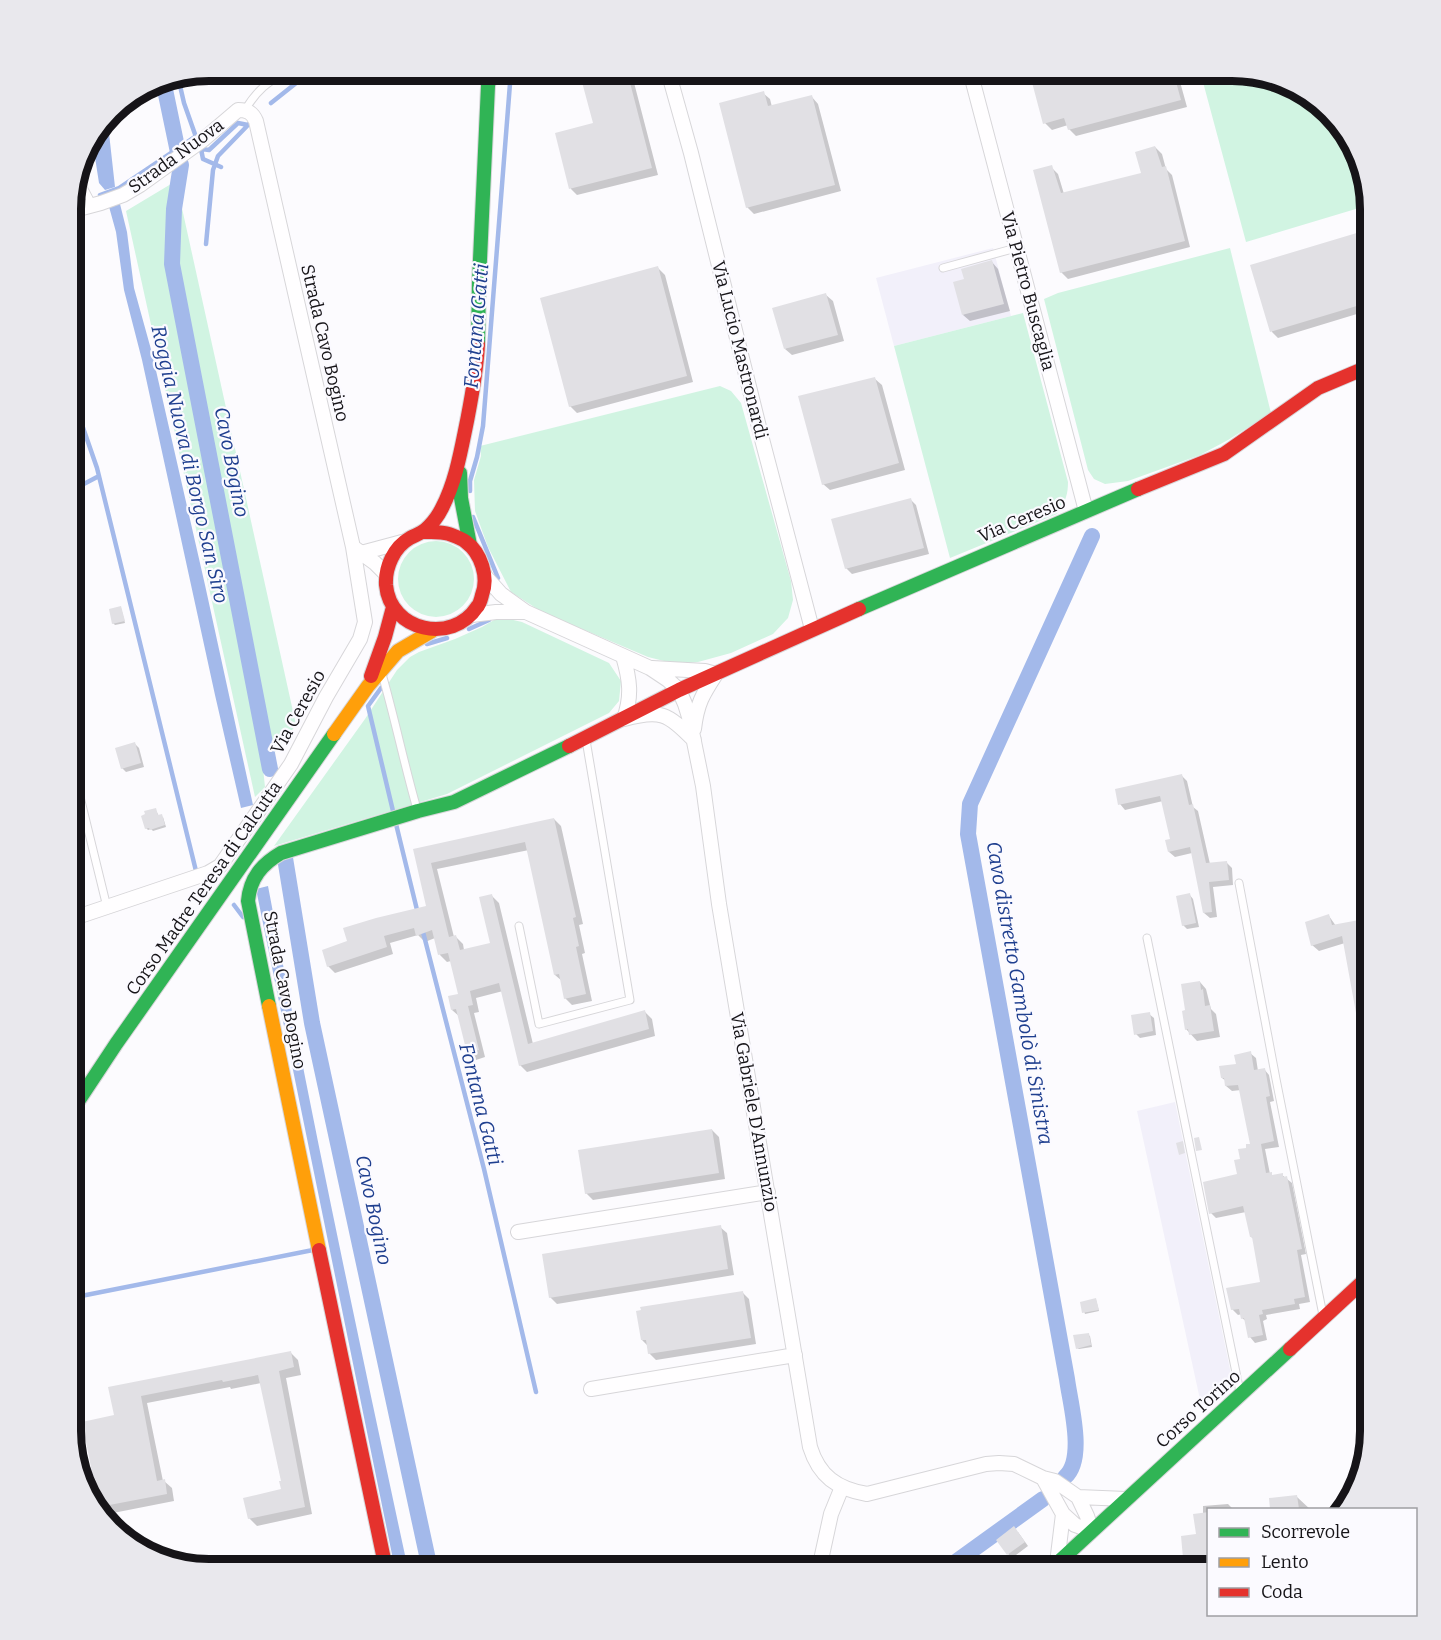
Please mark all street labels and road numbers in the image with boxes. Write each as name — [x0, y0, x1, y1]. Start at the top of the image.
street label: Strada Nuova — [124, 114, 228, 198]
street label: Via Pietro Buscaglia — [996, 209, 1060, 373]
street label: Via Lucio Mastronardi — [707, 259, 773, 441]
street label: Strada Cavo Bogino — [296, 262, 354, 424]
street label: Via Ceresio — [975, 491, 1069, 547]
street label: Via Ceresio — [266, 666, 330, 758]
street label: Corso Madre Teresa di Calcutta — [121, 776, 287, 999]
street label: Strada Cavo Bogino — [259, 909, 311, 1071]
street label: Via Gabriele D'Annunzio — [726, 1011, 782, 1213]
street label: Corso Torino — [1151, 1365, 1245, 1453]

